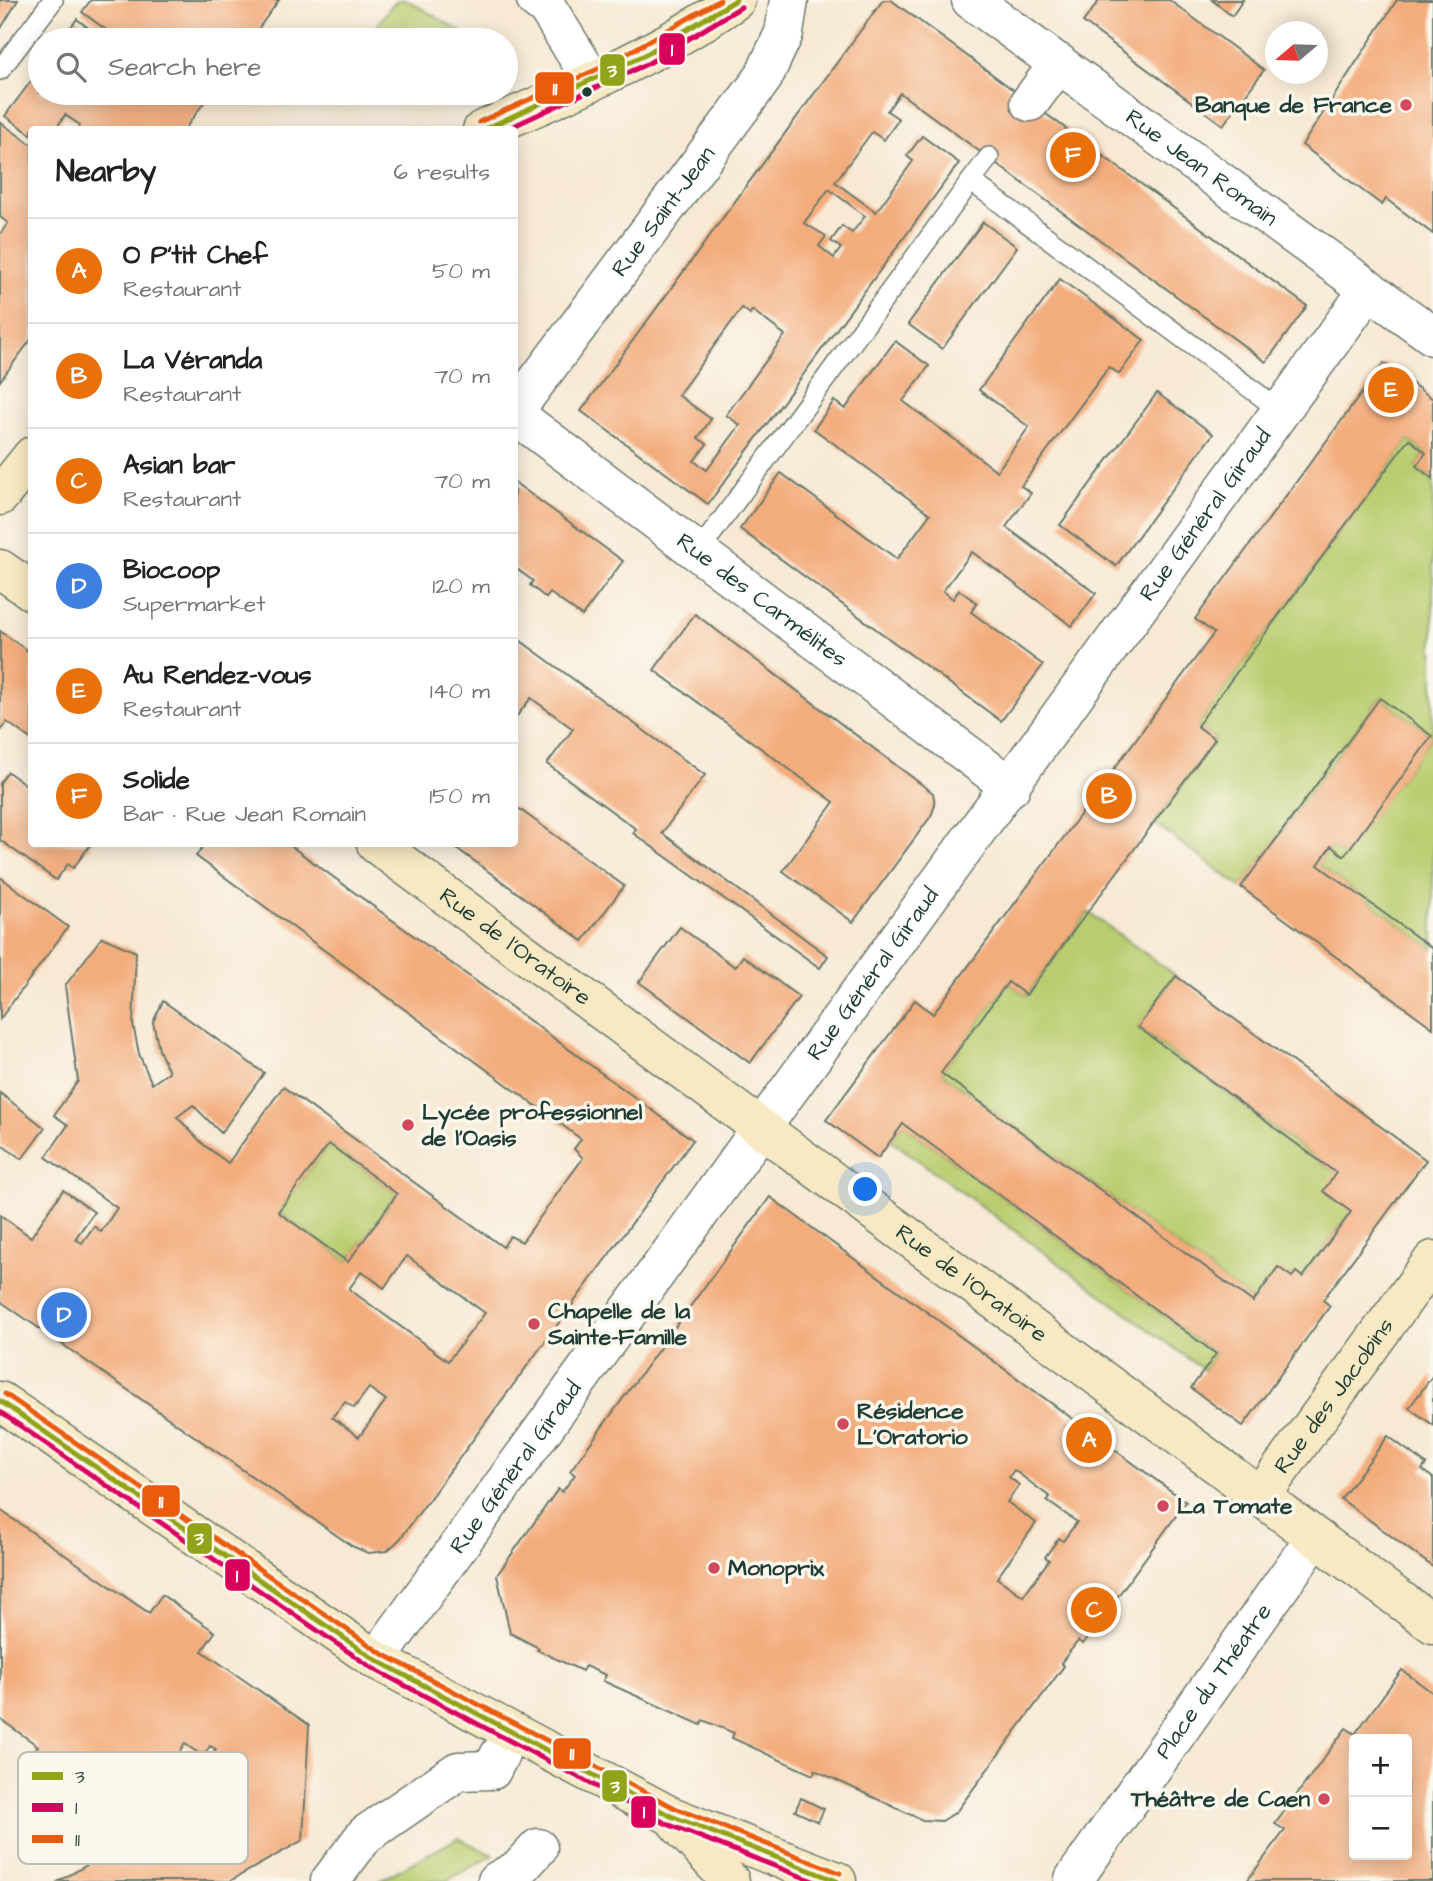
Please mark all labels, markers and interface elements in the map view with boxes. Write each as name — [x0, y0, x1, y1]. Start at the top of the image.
north arrow — [1265, 21, 1328, 84]
search box — [28, 28, 518, 105]
line badge: 1 — [658, 32, 686, 66]
text: 1 — [671, 37, 674, 64]
icon: search — [52, 48, 90, 86]
text: Search here — [108, 49, 261, 85]
line badge: 3 — [599, 53, 626, 87]
text: 3 — [606, 58, 617, 85]
line badge: 11 — [534, 71, 575, 105]
text: 11 — [553, 76, 558, 103]
unlabelled marker — [580, 85, 594, 99]
place label: Banque de France — [1195, 89, 1393, 121]
marker: Banque de France — [1398, 97, 1414, 113]
street label: Rue Jean Romain — [1119, 102, 1284, 234]
pin: F — [1050, 129, 1096, 181]
street label: Rue Saint-Jean — [604, 140, 723, 283]
text: Nearby — [56, 151, 156, 193]
text: 6 results — [394, 156, 490, 188]
text: O P'tit Chef — [123, 237, 268, 273]
text: A — [72, 255, 86, 287]
text: 50 m — [432, 255, 490, 287]
text: Restaurant — [123, 273, 241, 305]
text: La Véranda — [123, 342, 262, 378]
text: B — [71, 360, 87, 392]
text: 70 m — [434, 360, 490, 392]
pin: E — [1368, 364, 1414, 416]
text: Restaurant — [123, 378, 241, 410]
street label: Rue Général Giraud — [1132, 422, 1279, 608]
text: Asian bar — [123, 447, 235, 483]
text: C — [71, 465, 87, 497]
text: 70 m — [434, 465, 490, 497]
text: Restaurant — [123, 483, 241, 515]
street label: Rue des Carmélites — [670, 525, 854, 675]
text: Biocoop — [123, 552, 220, 588]
text: D — [72, 570, 86, 602]
text: 120 m — [432, 570, 490, 602]
text: Supermarket — [123, 588, 266, 620]
text: Au Rendez-vous — [123, 657, 312, 693]
text: E — [72, 675, 86, 707]
text: 140 m — [430, 675, 490, 707]
text: Restaurant — [123, 693, 241, 725]
text: Solide — [123, 762, 190, 798]
pin: B — [1086, 770, 1132, 822]
text: F — [71, 780, 87, 812]
text: 150 m — [429, 780, 490, 812]
text: Bar · Rue Jean Romain — [123, 798, 366, 830]
street label: Rue de l'Oratoire — [433, 880, 598, 1013]
street label: Rue Général Giraud — [799, 881, 947, 1067]
place label: Lycée professionnel de l'Oasis — [421, 1096, 643, 1154]
marker: Lycée professionnel de l'Oasis — [400, 1117, 416, 1133]
your location — [848, 1172, 882, 1206]
street label: Rue de l'Oratoire — [889, 1217, 1054, 1350]
pin: D — [41, 1289, 87, 1341]
place label: Chapelle de la Sainte-Famille — [547, 1295, 691, 1353]
street label: Rue des Jacobins — [1266, 1311, 1402, 1480]
marker: Chapelle de la Sainte-Famille — [526, 1316, 542, 1332]
street label: Rue Général Giraud — [442, 1374, 589, 1560]
place label: Résidence L'Oratorio — [857, 1395, 968, 1453]
pin: A — [1066, 1414, 1112, 1466]
marker: Résidence L'Oratorio — [835, 1416, 851, 1432]
line badge: 11 — [141, 1484, 181, 1518]
text: 11 — [159, 1489, 164, 1516]
place label: La Tomate — [1177, 1490, 1293, 1522]
marker: La Tomate — [1155, 1498, 1171, 1514]
line badge: 3 — [186, 1522, 213, 1555]
text: 3 — [193, 1526, 204, 1553]
place label: Monoprix — [728, 1552, 825, 1584]
line badge: 1 — [224, 1558, 251, 1592]
marker: Monoprix — [706, 1560, 722, 1576]
text: 1 — [236, 1563, 239, 1590]
pin: C — [1071, 1584, 1117, 1636]
street label: Place du Théatre — [1148, 1597, 1279, 1765]
map controls — [1349, 1734, 1412, 1860]
button: + — [1349, 1734, 1412, 1797]
line badge: 11 — [552, 1737, 592, 1770]
text: 11 — [570, 1741, 575, 1768]
legend — [18, 1752, 248, 1864]
text: 3 — [75, 1764, 85, 1791]
line badge: 3 — [601, 1769, 628, 1803]
text: 3 — [609, 1774, 620, 1801]
place label: Théâtre de Caen — [1130, 1783, 1310, 1815]
marker: Théâtre de Caen — [1316, 1791, 1332, 1807]
text: 1 — [75, 1795, 78, 1822]
line badge: 1 — [630, 1795, 657, 1829]
button: − — [1349, 1797, 1412, 1860]
text: 1 — [643, 1799, 646, 1826]
text: 11 — [75, 1827, 80, 1854]

